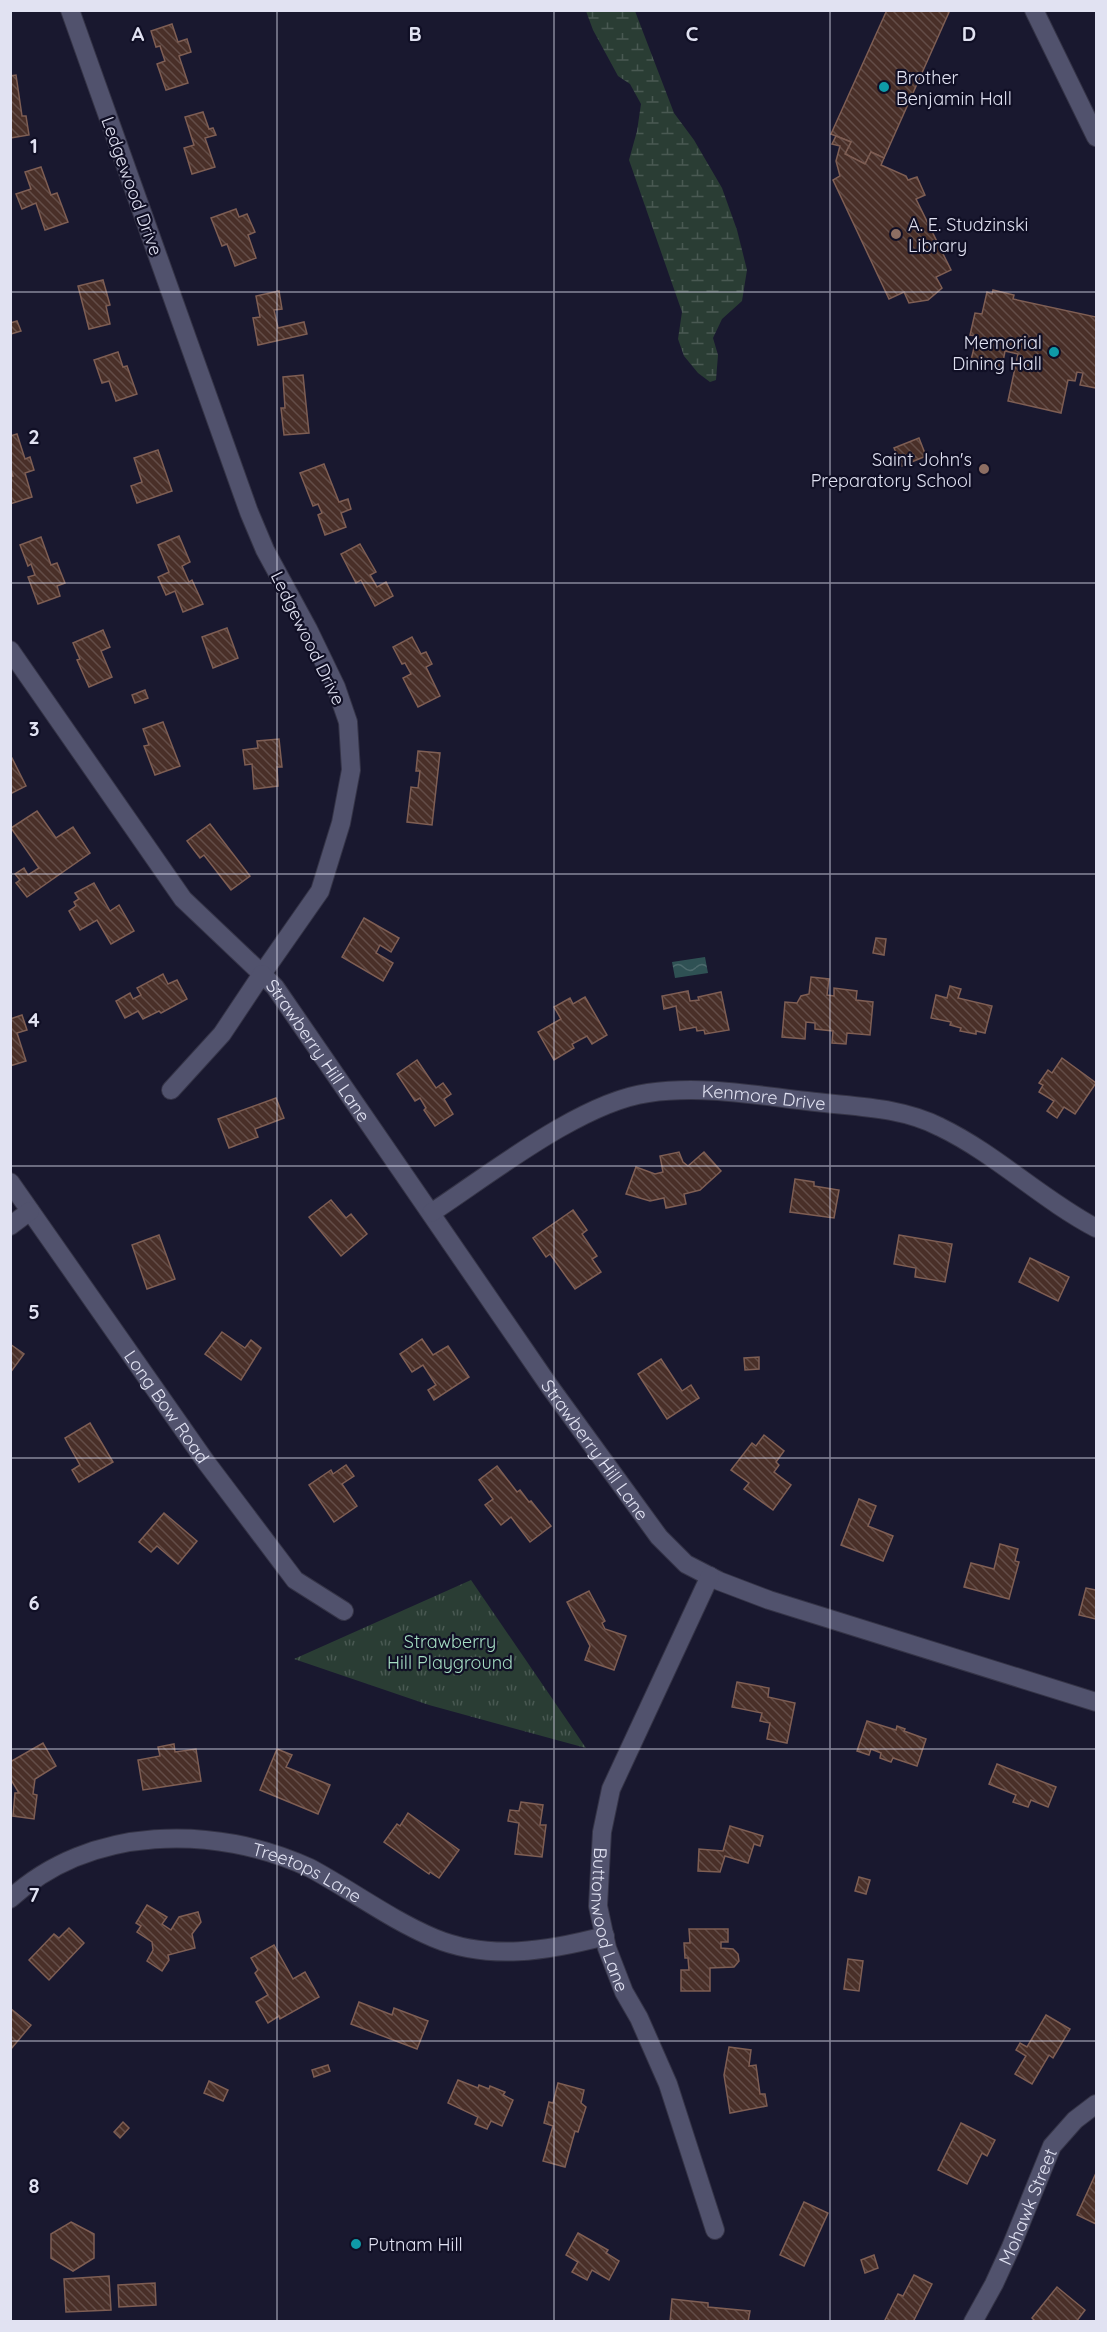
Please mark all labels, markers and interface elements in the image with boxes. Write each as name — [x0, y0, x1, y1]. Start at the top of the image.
text: A — [132, 21, 145, 46]
text: B — [408, 21, 422, 46]
text: C — [686, 21, 699, 46]
text: D — [962, 21, 976, 46]
place label: Brother Benjamin Hall — [896, 66, 1012, 110]
marker: Brother Benjamin Hall — [877, 80, 891, 94]
street label: Ledgewood Drive — [96, 113, 168, 259]
text: 1 — [30, 133, 38, 158]
place label: A. E. Studzinski Library — [908, 213, 1028, 257]
marker: A. E. Studzinski Library — [889, 227, 903, 241]
place label: Memorial Dining Hall — [952, 331, 1042, 375]
marker: Memorial Dining Hall — [1047, 345, 1061, 359]
text: 2 — [28, 424, 40, 449]
place label: Saint John's Preparatory School — [811, 448, 972, 492]
marker: Saint John's Preparatory School — [977, 462, 991, 476]
street label: Ledgewood Drive — [266, 567, 350, 709]
text: 3 — [29, 716, 39, 741]
street label: Strawberry Hill Lane — [262, 974, 376, 1126]
text: 4 — [28, 1007, 40, 1032]
street label: Kenmore Drive — [701, 1079, 827, 1115]
text: 5 — [28, 1299, 40, 1324]
street label: Long Bow Road — [120, 1345, 215, 1467]
street label: Strawberry Hill Lane — [537, 1375, 654, 1525]
text: 6 — [28, 1590, 40, 1615]
park label: Strawberry Hill Playground — [387, 1630, 513, 1674]
street label: Treetops Lane — [250, 1837, 366, 1907]
street label: Buttonwood Lane — [586, 1847, 634, 1995]
text: 7 — [29, 1882, 40, 1907]
street label: Mohawk Street — [993, 2145, 1062, 2268]
text: 8 — [29, 2173, 40, 2198]
place label: Putnam Hill — [368, 2233, 463, 2256]
marker: Putnam Hill — [349, 2237, 363, 2251]

